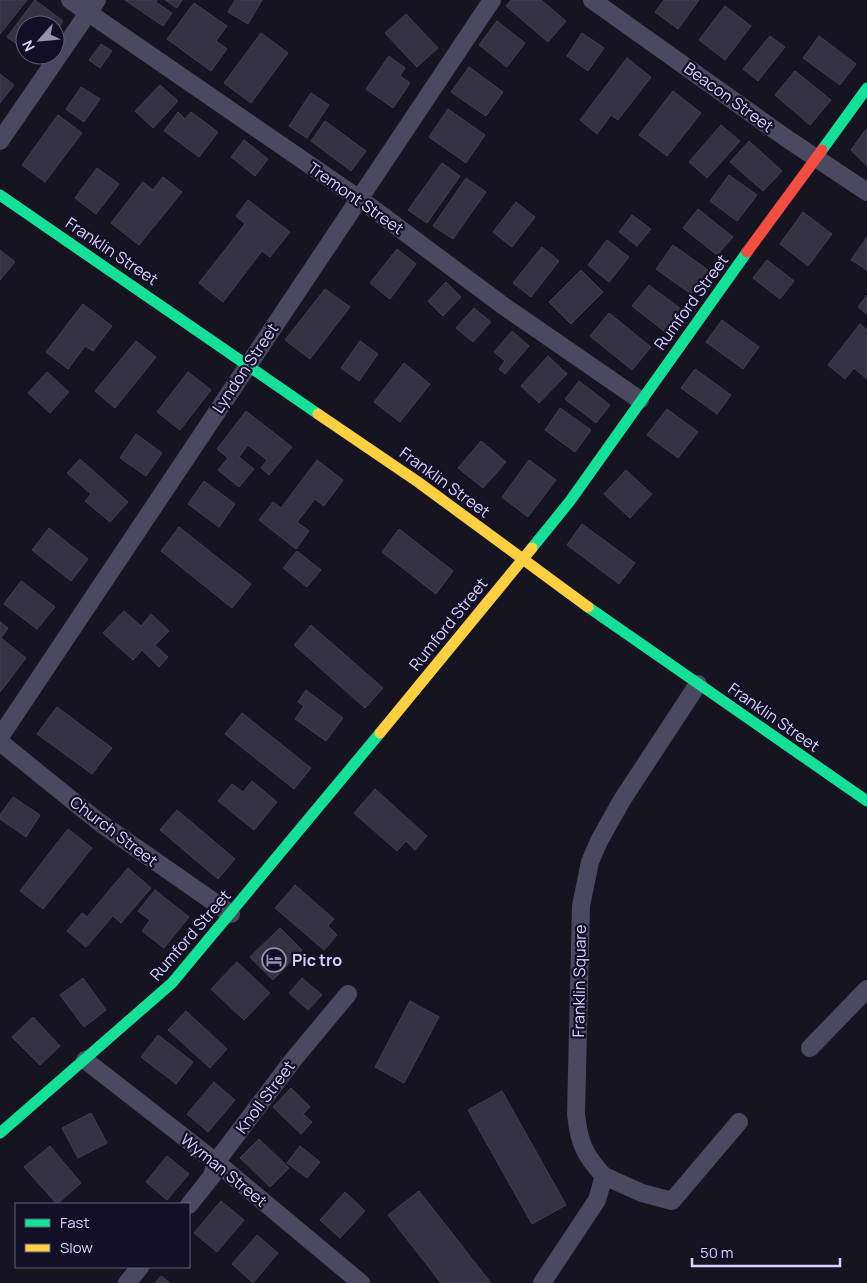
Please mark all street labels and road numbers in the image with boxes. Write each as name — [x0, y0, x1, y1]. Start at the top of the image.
street label: Beacon Street — [680, 57, 778, 137]
street label: Tremont Street — [304, 157, 408, 239]
street label: Franklin Street — [61, 212, 163, 290]
street label: Rumford Street — [649, 250, 733, 354]
street label: Lyndon Street — [207, 319, 283, 417]
street label: Franklin Street — [395, 442, 495, 522]
street label: Rumford Street — [404, 573, 492, 675]
street label: Franklin Street — [724, 677, 824, 757]
street label: Church Street — [66, 791, 162, 871]
street label: Rumford Street — [145, 885, 235, 985]
street label: Franklin Square — [567, 924, 591, 1038]
street label: Knoll Street — [230, 1056, 300, 1138]
street label: Wyman Street — [176, 1128, 272, 1212]

